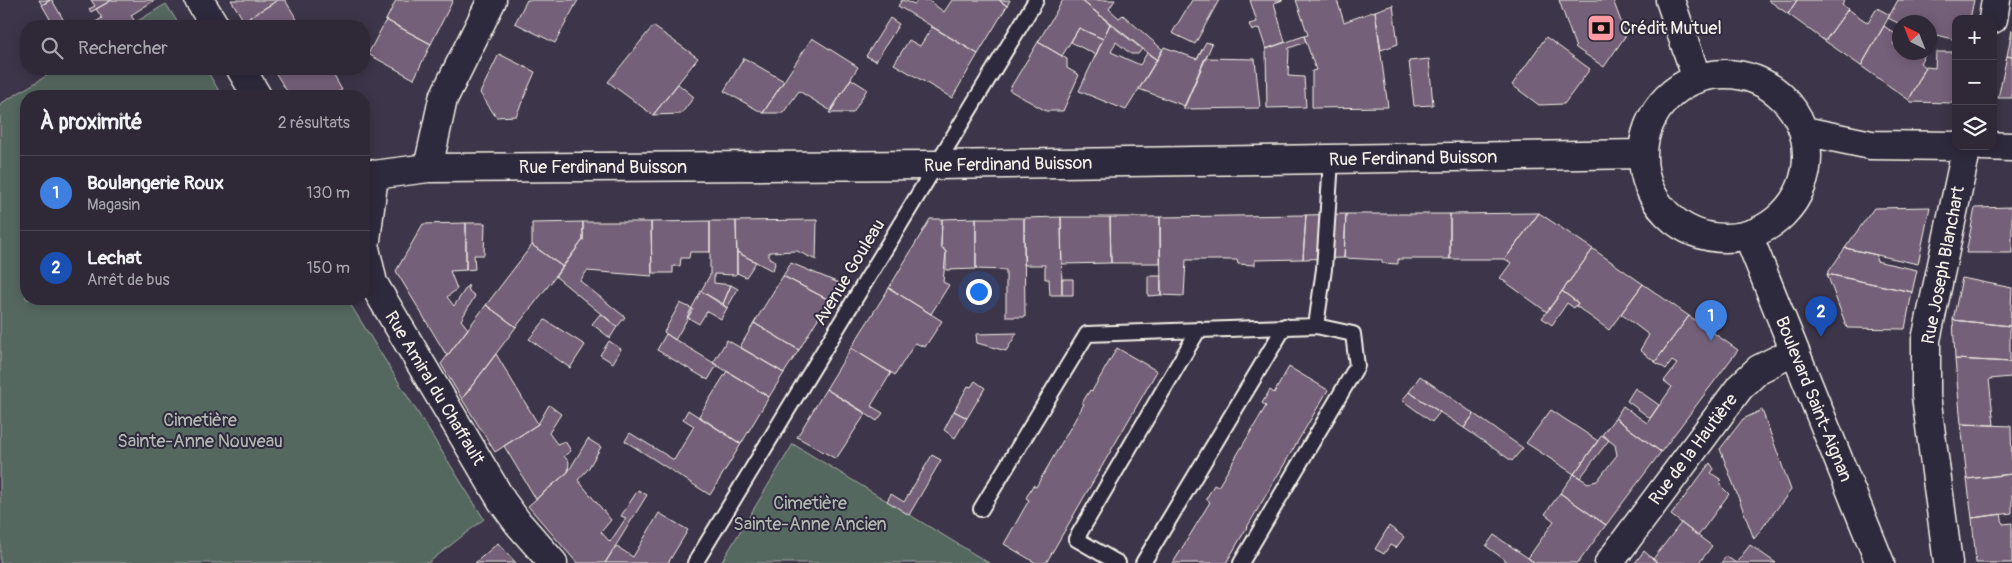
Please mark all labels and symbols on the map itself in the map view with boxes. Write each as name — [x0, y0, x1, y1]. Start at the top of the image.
bank icon: Crédit Mutuel — [1586, 13, 1616, 43]
north arrow — [1892, 15, 1937, 60]
place label: Crédit Mutuel — [1620, 17, 1722, 40]
street label: Rue Ferdinand Buisson — [1329, 146, 1497, 171]
street label: Rue Ferdinand Buisson — [924, 152, 1092, 177]
street label: Rue Ferdinand Buisson — [519, 156, 687, 179]
street label: Rue Joseph Blanchart — [1917, 183, 1970, 346]
street label: Avenue Gouleau — [809, 215, 890, 330]
your location — [966, 279, 992, 305]
pin: 2 — [1805, 296, 1837, 337]
pin: 1 — [1695, 300, 1727, 341]
street label: Rue Amiral du Chaffault — [379, 307, 490, 470]
street label: Boulevard Saint-Aignan — [1770, 313, 1857, 485]
street label: Rue de la Hautière — [1644, 389, 1743, 510]
park label: Cimetière Sainte-Anne Nouveau — [117, 409, 283, 453]
park label: Cimetière Sainte-Anne Ancien — [733, 492, 887, 536]

